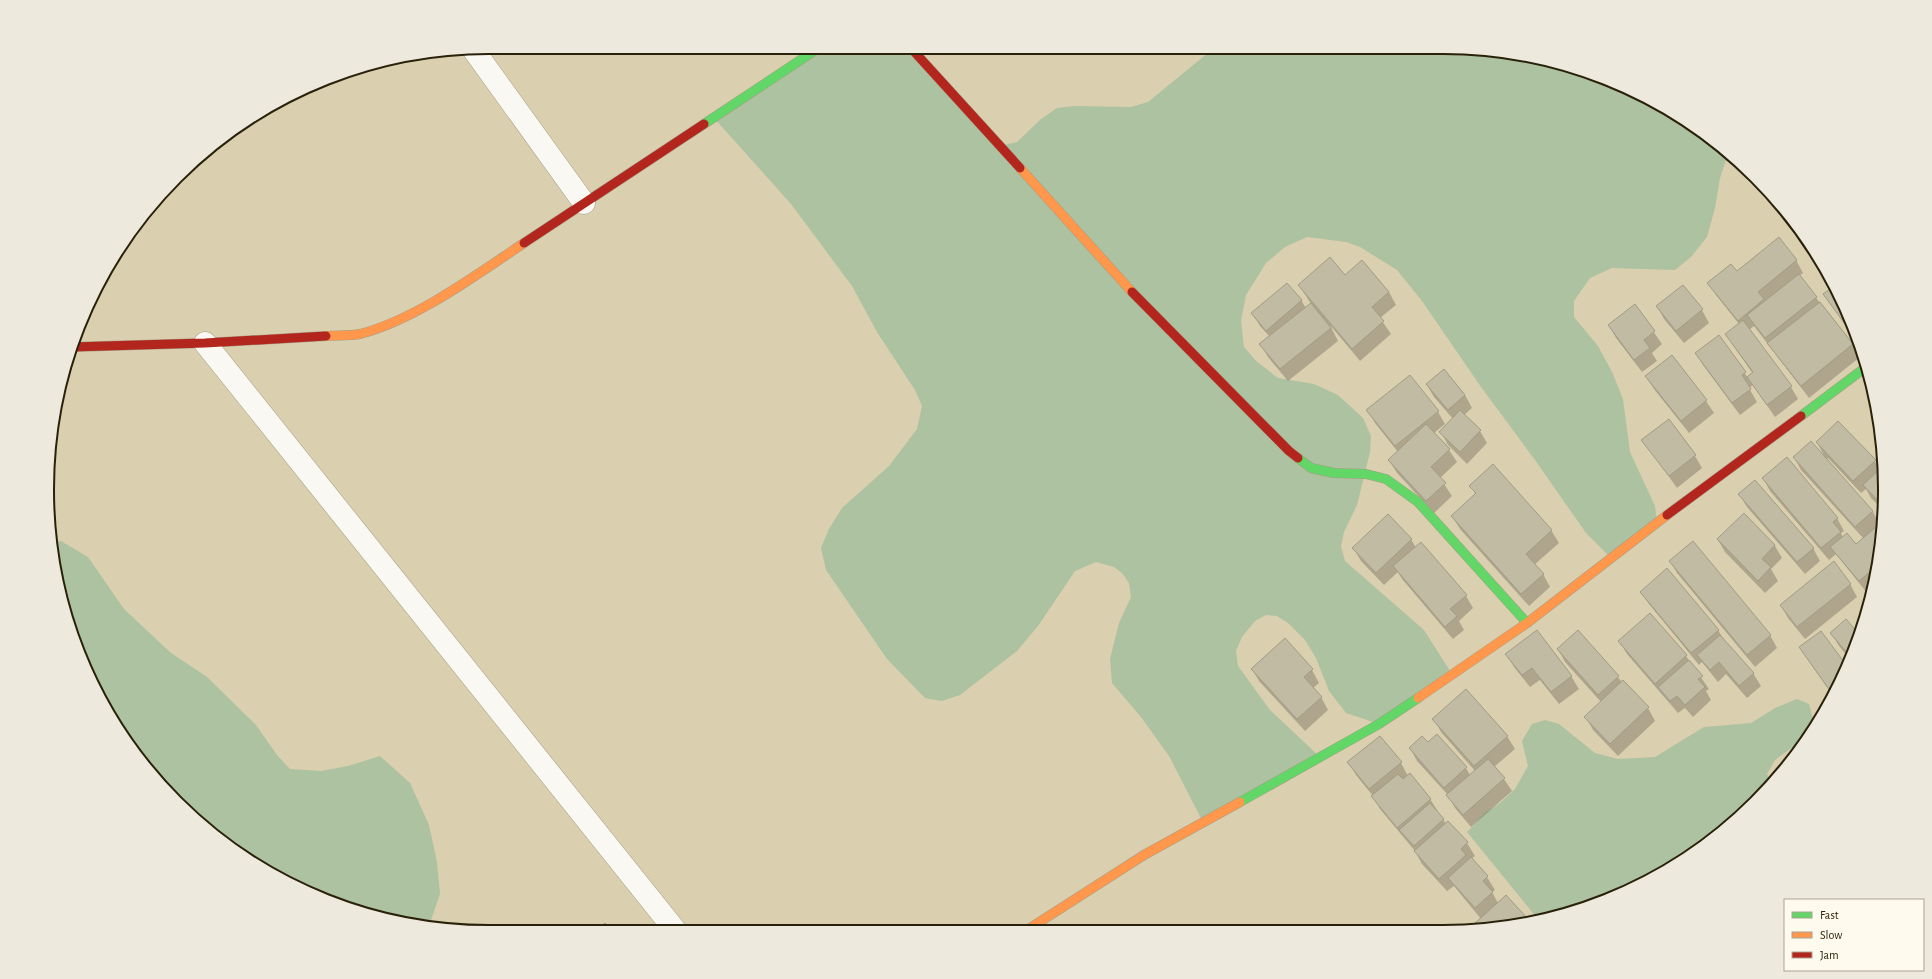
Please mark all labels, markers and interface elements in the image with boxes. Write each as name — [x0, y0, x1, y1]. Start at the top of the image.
legend — [1784, 899, 1924, 971]
text: Fast — [1820, 909, 1839, 921]
text: Slow — [1820, 929, 1842, 941]
text: Jam — [1820, 949, 1839, 961]

